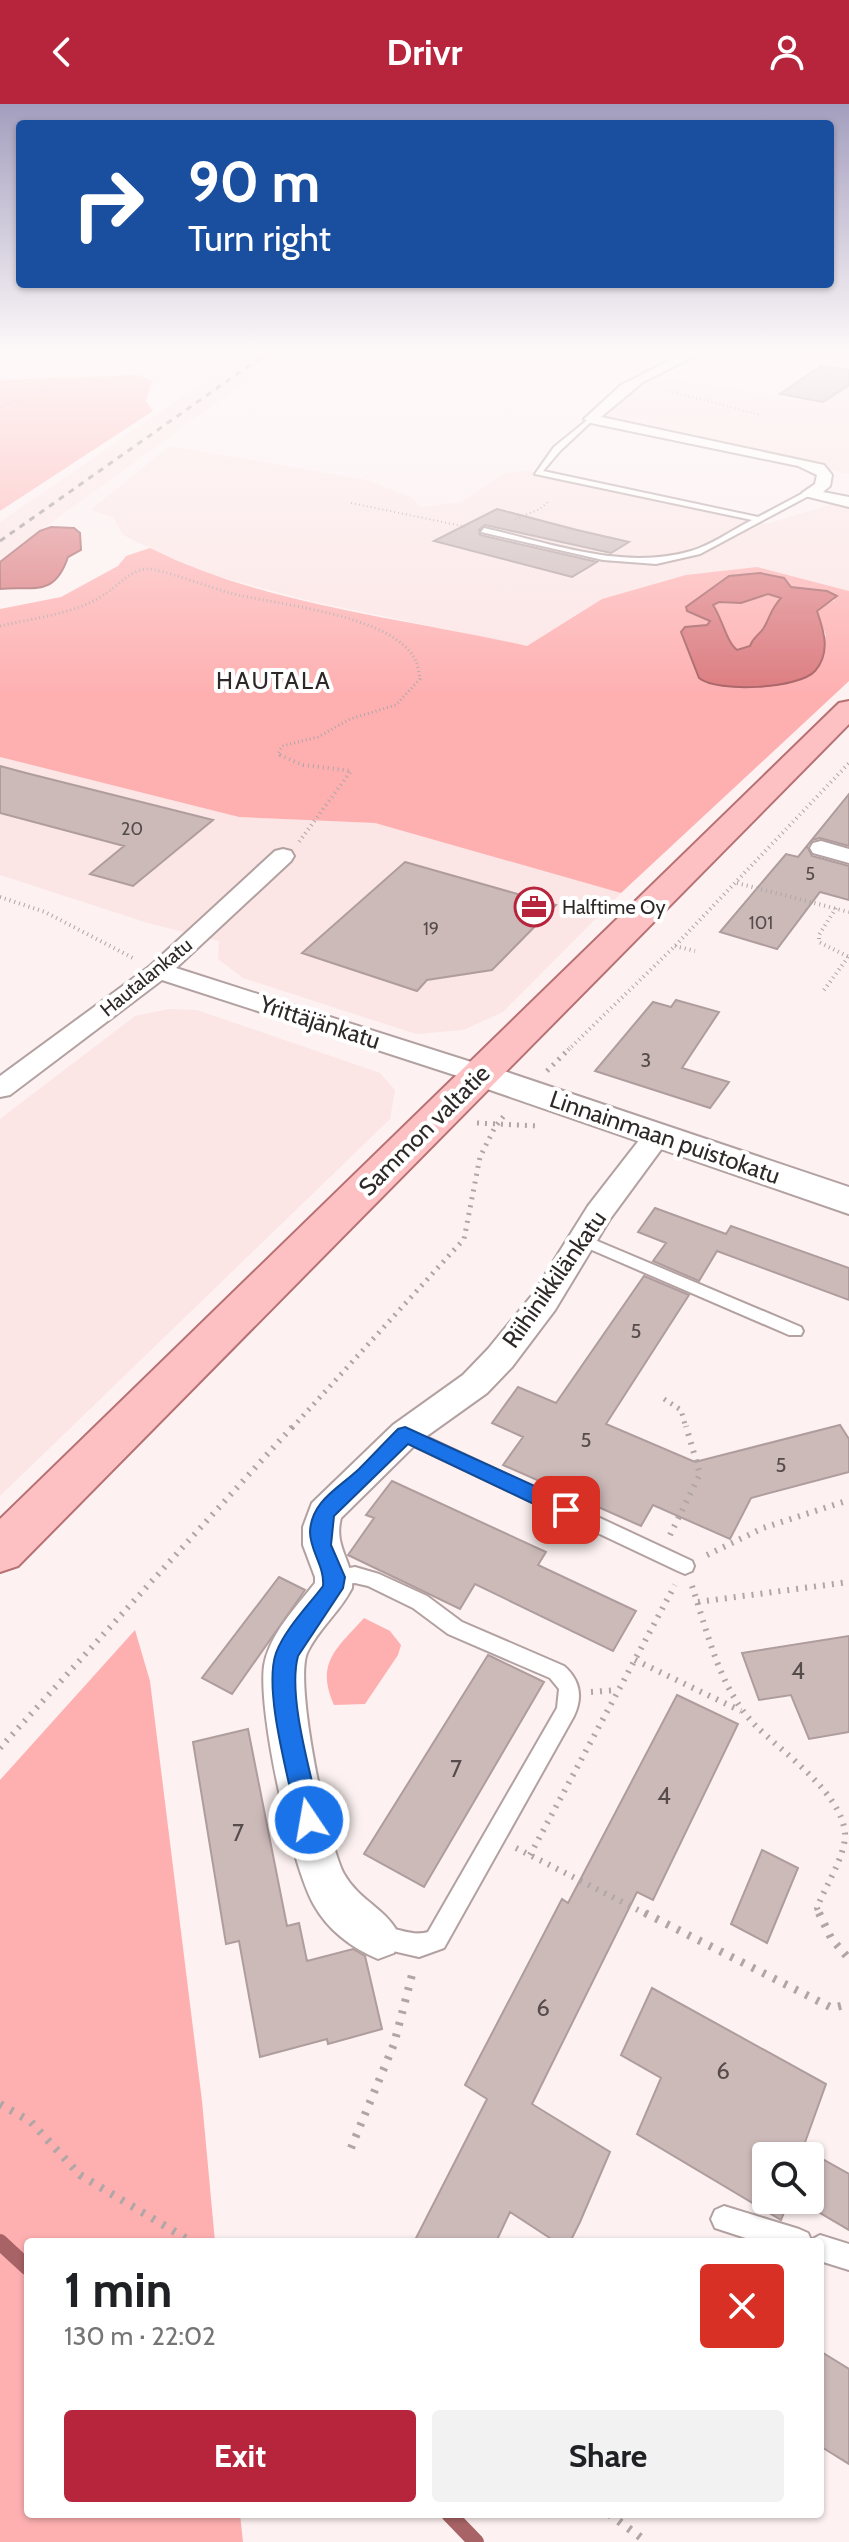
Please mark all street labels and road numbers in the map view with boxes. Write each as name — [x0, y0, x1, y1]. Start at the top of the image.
street label: Hautalankatu — [95, 933, 197, 1021]
street label: Yrittäjänkatu — [255, 989, 384, 1055]
street label: Sammon valtatie — [353, 1059, 495, 1201]
street label: Linnainmaan puistokatu — [546, 1084, 784, 1190]
street label: Riihinikkilänkatu — [496, 1205, 612, 1353]

